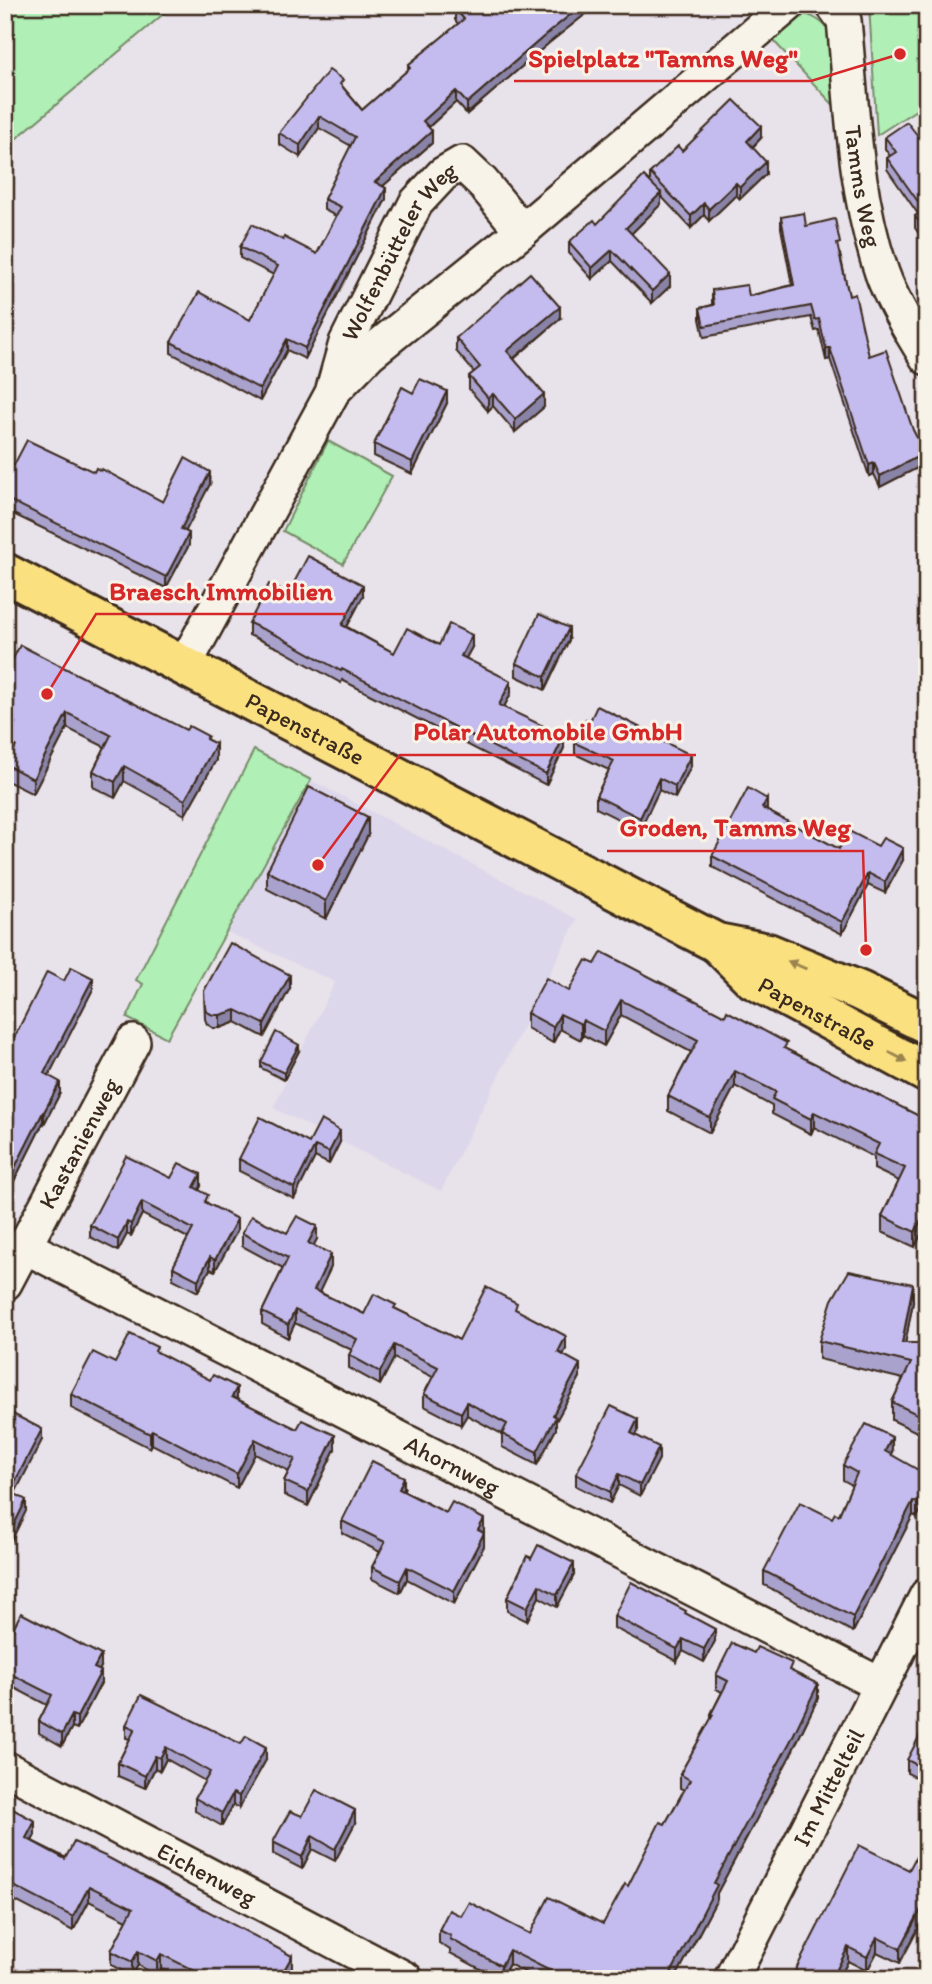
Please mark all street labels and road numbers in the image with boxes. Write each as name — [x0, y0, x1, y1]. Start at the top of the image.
street label: Tamms Weg — [839, 124, 889, 251]
street label: Wolfenbütteler Weg — [334, 154, 462, 346]
street label: Papenstraße — [241, 686, 369, 771]
street label: Papenstraße — [754, 970, 882, 1057]
street label: Kastanienweg — [32, 1072, 126, 1214]
street label: Ahornweg — [400, 1428, 506, 1502]
street label: Im Mittelteil — [786, 1723, 871, 1851]
street label: Eichenweg — [152, 1836, 262, 1912]

